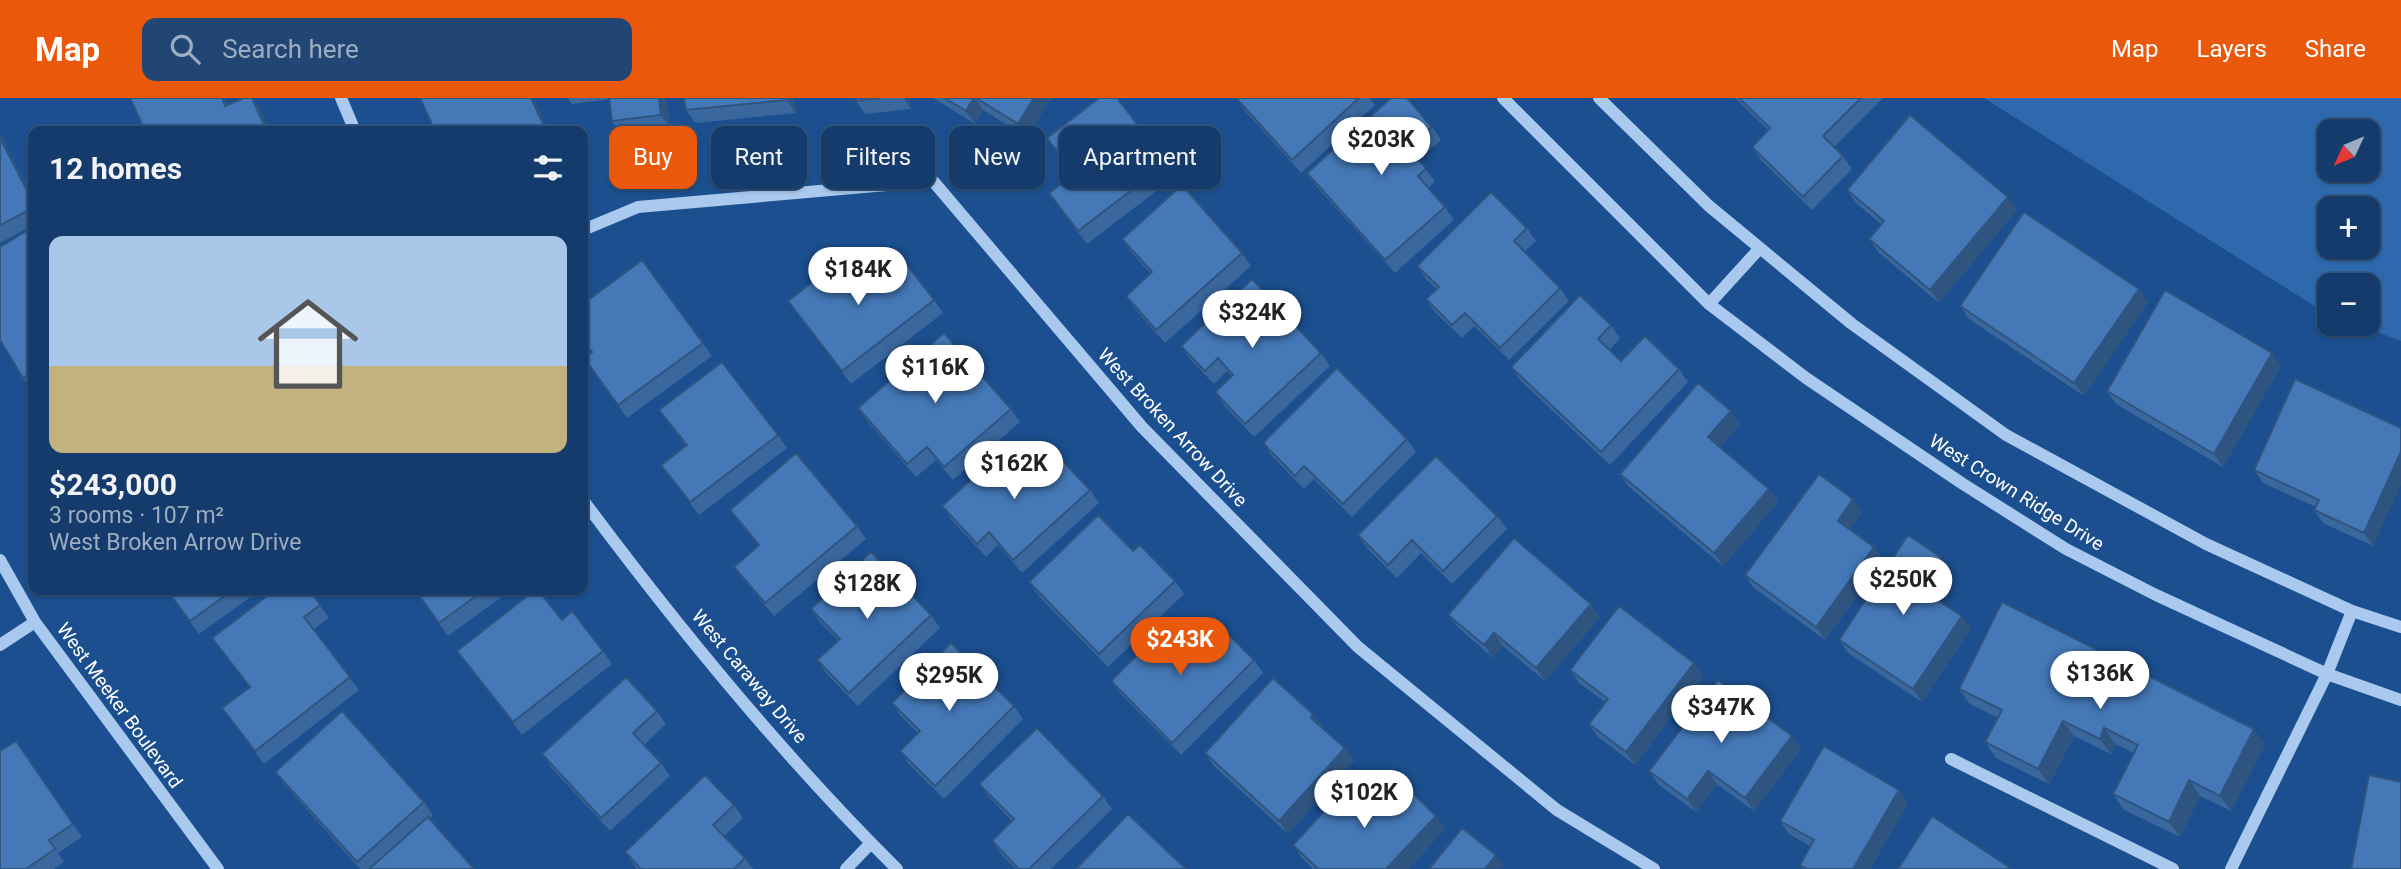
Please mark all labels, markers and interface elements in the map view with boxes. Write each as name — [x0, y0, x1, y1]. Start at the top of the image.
search box — [142, 18, 632, 81]
text: Map — [35, 30, 100, 69]
icon: search — [166, 30, 204, 68]
text: Search here — [222, 34, 359, 64]
text: Map — [2111, 35, 2159, 63]
text: Layers — [2197, 35, 2267, 63]
text: Share — [2305, 35, 2366, 63]
pin: $203K — [1332, 118, 1430, 177]
north arrow — [2317, 119, 2380, 182]
map controls — [2317, 119, 2380, 336]
chip: Buy — [609, 126, 697, 189]
chip: Rent — [711, 126, 807, 189]
chip: Filters — [821, 126, 935, 189]
chip: New — [949, 126, 1045, 189]
chip: Apartment — [1059, 126, 1221, 189]
text: $203K — [1347, 126, 1415, 153]
icon: filters — [529, 149, 567, 187]
text: 12 homes — [49, 151, 182, 186]
button: + — [2317, 196, 2380, 259]
pin: $184K — [809, 248, 907, 307]
text: $184K — [824, 256, 892, 283]
button: − — [2317, 273, 2380, 336]
icon: home — [245, 281, 371, 407]
pin: $324K — [1203, 290, 1301, 350]
text: $324K — [1218, 299, 1286, 326]
street label: West Broken Arrow Drive — [1093, 343, 1252, 511]
pin: $116K — [886, 345, 984, 405]
text: $116K — [901, 354, 969, 381]
street label: West Crown Ridge Drive — [1925, 429, 2108, 556]
pin: $162K — [965, 442, 1063, 501]
text: $162K — [980, 450, 1048, 477]
text: $243,000 — [49, 467, 177, 502]
text: 3 rooms · 107 m² — [49, 502, 224, 529]
text: West Broken Arrow Drive — [49, 529, 302, 556]
pin: $250K — [1854, 558, 1952, 617]
pin: $128K — [818, 561, 916, 621]
text: $250K — [1869, 566, 1937, 593]
text: $128K — [833, 570, 901, 597]
street label: West Caraway Drive — [687, 605, 812, 748]
street label: West Meeker Boulevard — [52, 618, 187, 793]
pin: $243K — [1131, 618, 1229, 677]
text: $243K — [1146, 626, 1214, 653]
pin: $136K — [2051, 652, 2149, 711]
pin: $295K — [900, 654, 998, 713]
text: $136K — [2066, 660, 2134, 687]
text: $295K — [915, 662, 983, 689]
pin: $347K — [1672, 686, 1770, 745]
text: $347K — [1687, 694, 1755, 721]
pin: $102K — [1315, 770, 1413, 830]
text: $102K — [1330, 779, 1398, 806]

